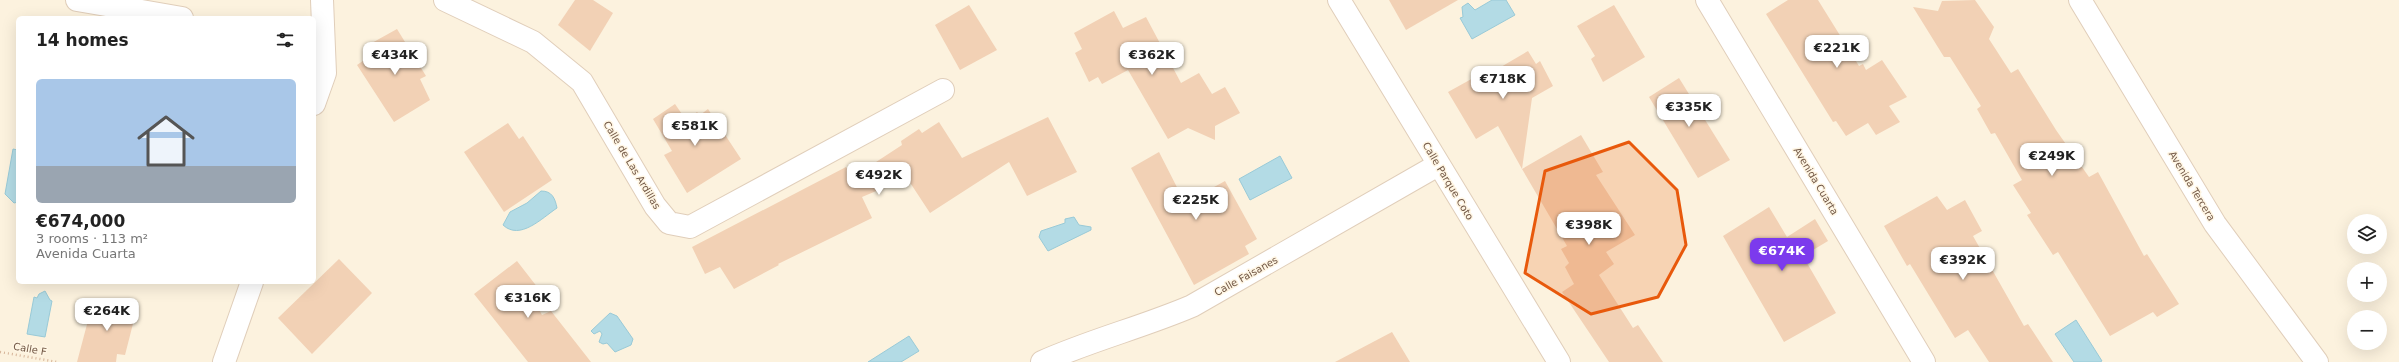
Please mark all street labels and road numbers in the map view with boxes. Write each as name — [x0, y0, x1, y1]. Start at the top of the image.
street label: Calle de Las Ardillas — [601, 119, 663, 211]
street label: Calle Parque Coto — [1420, 140, 1476, 222]
street label: Avenida Cuarta — [1792, 145, 1840, 217]
street label: Avenida Tercera — [2167, 149, 2217, 223]
street label: Calle Faisanes — [1212, 254, 1280, 298]
street label: Calle F — [12, 341, 48, 357]

